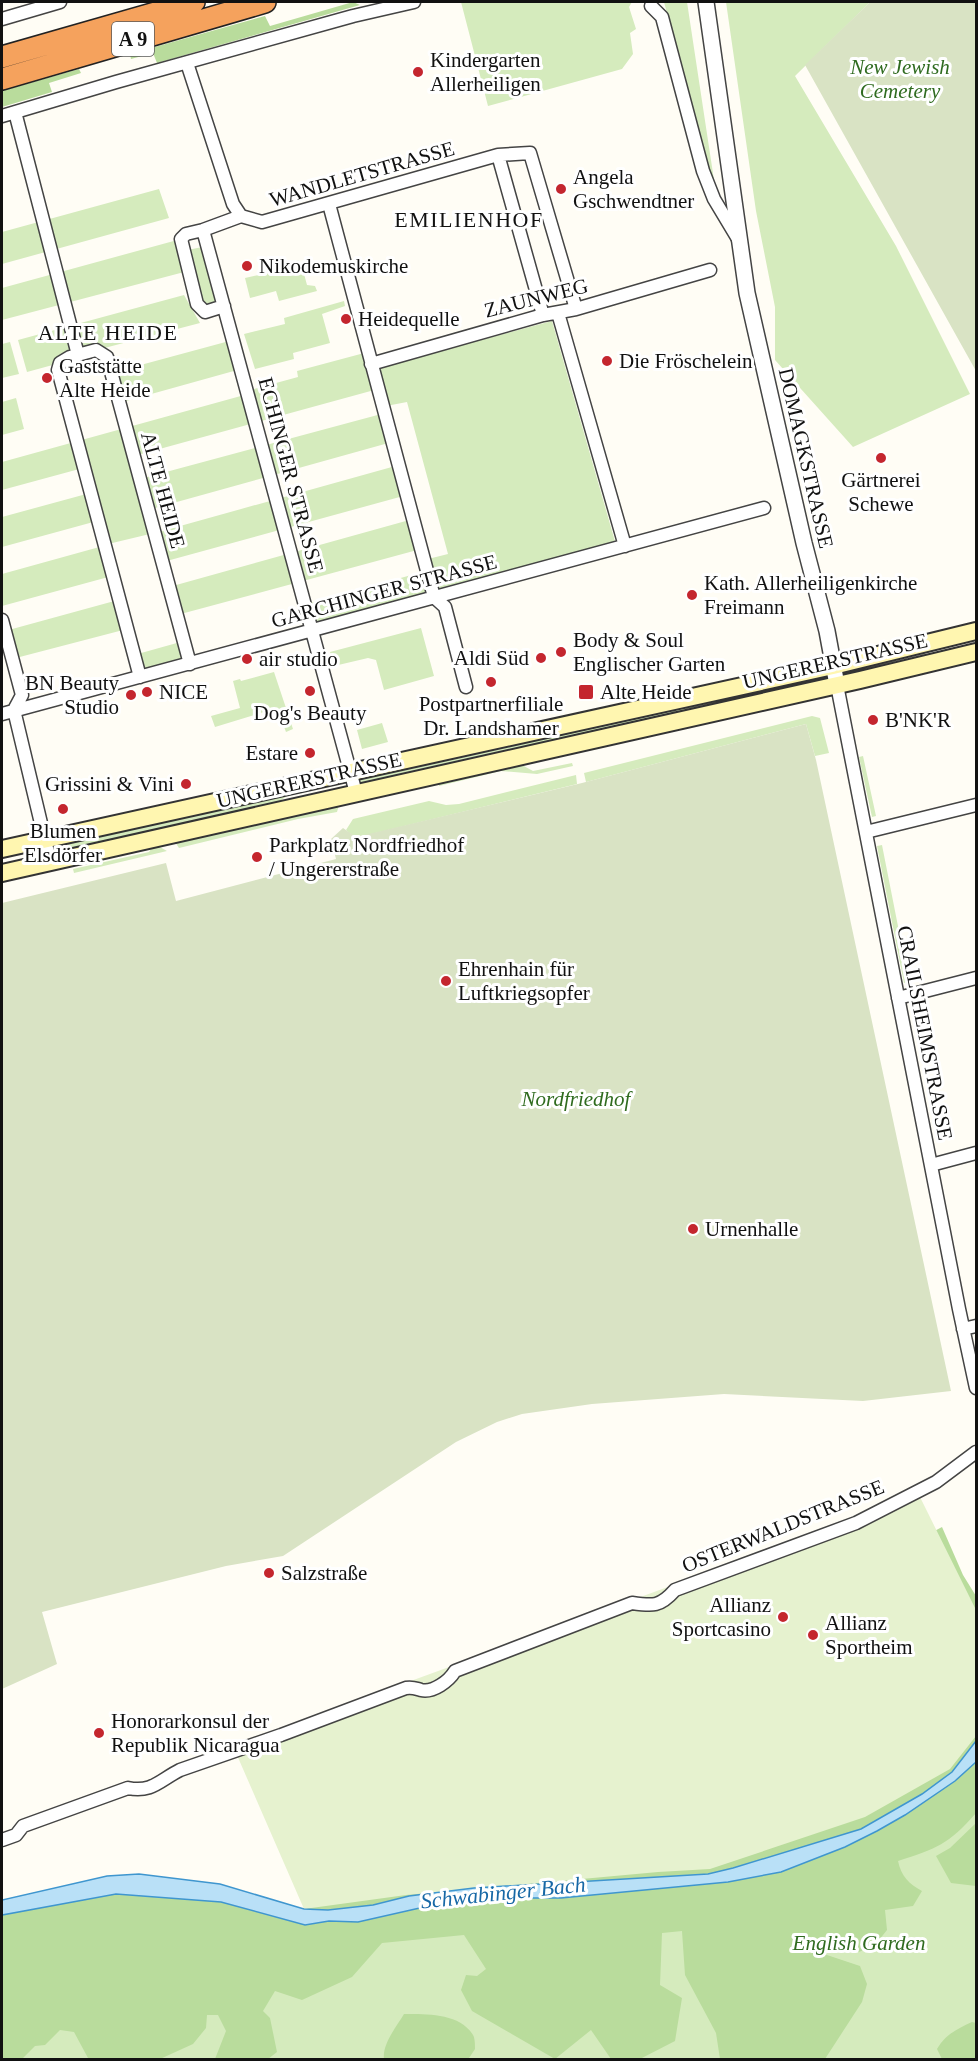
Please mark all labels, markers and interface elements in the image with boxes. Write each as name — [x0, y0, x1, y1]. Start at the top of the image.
road number: A 9 — [112, 22, 154, 56]
place label: Kindergarten Allerheiligen — [430, 48, 541, 96]
park label: New Jewish Cemetery — [849, 55, 950, 103]
marker: Kindergarten Allerheiligen — [411, 65, 425, 79]
street label: WANDLETSTRASSE — [267, 136, 457, 212]
place label: Angela Gschwendtner — [573, 165, 694, 213]
marker: Angela Gschwendtner — [554, 182, 568, 196]
district label: EMILIENHOF — [394, 207, 544, 232]
place label: Nikodemuskirche — [259, 254, 408, 278]
marker: Nikodemuskirche — [240, 259, 254, 273]
street label: ZAUNWEG — [482, 274, 590, 322]
place label: Heidequelle — [358, 307, 459, 331]
marker: Heidequelle — [339, 312, 353, 326]
district label: ALTE HEIDE — [38, 320, 178, 345]
place label: Die Fröschelein — [619, 349, 753, 373]
place label: Gaststätte Alte Heide — [59, 354, 151, 402]
marker: Die Fröschelein — [600, 354, 614, 368]
street label: DOMAGKSTRASSE — [774, 365, 838, 551]
marker: Gaststätte Alte Heide — [40, 371, 54, 385]
street label: ECHINGER STRASSE — [253, 375, 329, 575]
street label: ALTE HEIDE — [136, 429, 190, 551]
marker: Gärtnerei Schewe — [874, 451, 888, 465]
place label: Gärtnerei Schewe — [841, 468, 921, 516]
street label: GARCHINGER STRASSE — [268, 549, 500, 633]
place label: Kath. Allerheiligenkirche Freimann — [704, 571, 917, 619]
marker: Kath. Allerheiligenkirche Freimann — [685, 588, 699, 602]
place label: Body & Soul Englischer Garten — [573, 628, 726, 676]
street label: UNGERERSTRASSE — [740, 628, 930, 694]
marker: Body & Soul Englischer Garten — [554, 645, 568, 659]
place label: Aldi Süd — [454, 646, 529, 670]
place label: air studio — [259, 647, 338, 671]
marker: Aldi Süd — [534, 651, 548, 665]
marker: air studio — [240, 652, 254, 666]
place label: BN Beauty Studio — [25, 671, 119, 719]
marker: Postpartnerfiliale Dr. Landshamer — [484, 675, 498, 689]
place label: NICE — [159, 680, 208, 704]
place label: Alte Heide — [600, 680, 692, 704]
marker: Alte Heide — [577, 683, 595, 701]
marker: Dog's Beauty — [303, 684, 317, 698]
marker: NICE — [140, 685, 154, 699]
marker: BN Beauty Studio — [124, 688, 138, 702]
place label: Postpartnerfiliale Dr. Landshamer — [419, 692, 563, 740]
place label: Dog's Beauty — [254, 701, 367, 725]
place label: B'NK'R — [885, 708, 951, 732]
marker: B'NK'R — [866, 713, 880, 727]
place label: Estare — [246, 741, 298, 765]
marker: Estare — [303, 746, 317, 760]
street label: UNGERERSTRASSE — [214, 747, 404, 813]
place label: Grissini & Vini — [45, 772, 174, 796]
marker: Grissini & Vini — [179, 777, 193, 791]
marker: Blumen Elsdörfer — [56, 802, 70, 816]
place label: Blumen Elsdörfer — [24, 819, 102, 867]
place label: Parkplatz Nordfriedhof / Ungererstraße — [269, 833, 464, 881]
marker: Parkplatz Nordfriedhof / Ungererstraße — [250, 850, 264, 864]
street label: CRAILSHEIMSTRASSE — [892, 924, 958, 1142]
place label: Ehrenhain für Luftkriegsopfer — [458, 957, 590, 1005]
marker: Ehrenhain für Luftkriegsopfer — [439, 974, 453, 988]
park label: Nordfriedhof — [521, 1087, 634, 1111]
place label: Urnenhalle — [705, 1217, 798, 1241]
marker: Urnenhalle — [686, 1222, 700, 1236]
street label: OSTERWALDSTRASSE — [678, 1474, 888, 1578]
place label: Salzstraße — [281, 1561, 367, 1585]
marker: Salzstraße — [262, 1566, 276, 1580]
place label: Allianz Sportcasino — [672, 1593, 771, 1641]
marker: Allianz Sportcasino — [776, 1610, 790, 1624]
place label: Allianz Sportheim — [825, 1611, 913, 1659]
marker: Allianz Sportheim — [806, 1628, 820, 1642]
place label: Honorarkonsul der Republik Nicaragua — [111, 1709, 280, 1757]
marker: Honorarkonsul der Republik Nicaragua — [92, 1726, 106, 1740]
water label: Schwabinger Bach — [419, 1871, 587, 1914]
park label: English Garden — [792, 1931, 925, 1955]

